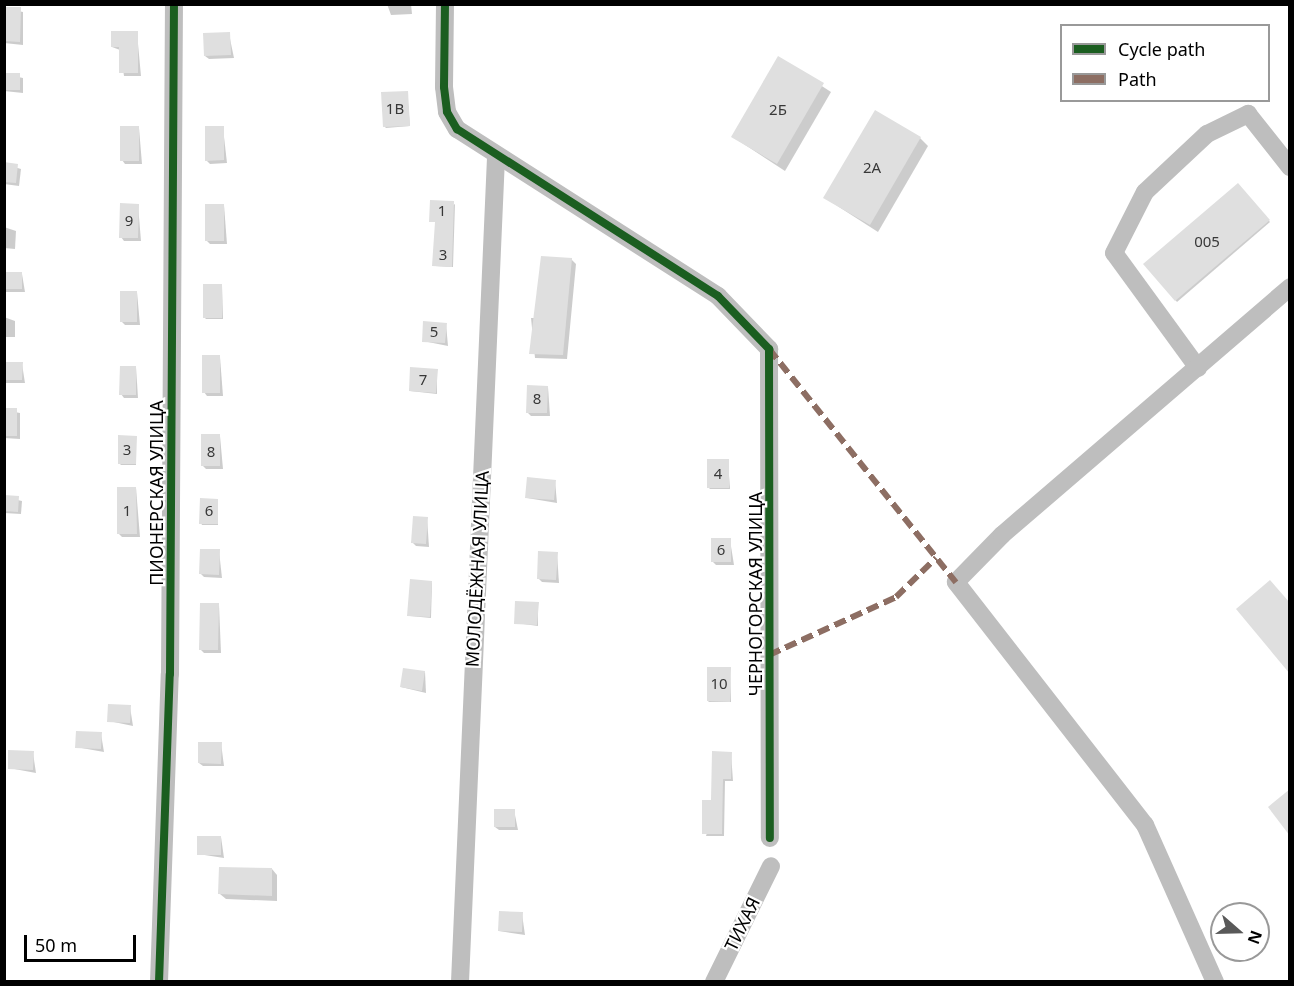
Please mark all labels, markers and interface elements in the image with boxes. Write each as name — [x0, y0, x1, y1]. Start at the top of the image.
legend — [1060, 24, 1270, 102]
text: Cycle path — [1118, 37, 1205, 61]
text: Path — [1118, 67, 1157, 91]
house number: 1В — [386, 100, 404, 118]
house number: 2Б — [769, 101, 787, 119]
house number: 2А — [863, 159, 881, 177]
house number: 1 — [438, 202, 446, 220]
house number: 9 — [125, 212, 133, 230]
house number: 005 — [1194, 233, 1220, 251]
house number: 3 — [439, 246, 447, 264]
house number: 5 — [430, 323, 438, 341]
house number: 7 — [419, 371, 427, 389]
house number: 8 — [533, 390, 541, 408]
street label: ПИОНЕРСКАЯ УЛИЦА — [145, 400, 167, 586]
house number: 3 — [123, 441, 131, 459]
house number: 8 — [207, 443, 215, 461]
house number: 4 — [714, 465, 722, 483]
street label: МОЛОДЁЖНАЯ УЛИЦА — [461, 470, 493, 668]
street label: ЧЕРНОГОРСКАЯ УЛИЦА — [744, 492, 766, 696]
house number: 1 — [123, 502, 131, 520]
house number: 6 — [205, 502, 213, 520]
house number: 6 — [717, 541, 725, 559]
house number: 10 — [710, 675, 728, 693]
street label: ТИХАЯ — [720, 894, 764, 954]
north arrow — [1210, 902, 1270, 962]
scale bar — [27, 923, 140, 961]
text: N — [1242, 928, 1268, 947]
text: 50 m — [35, 933, 77, 957]

